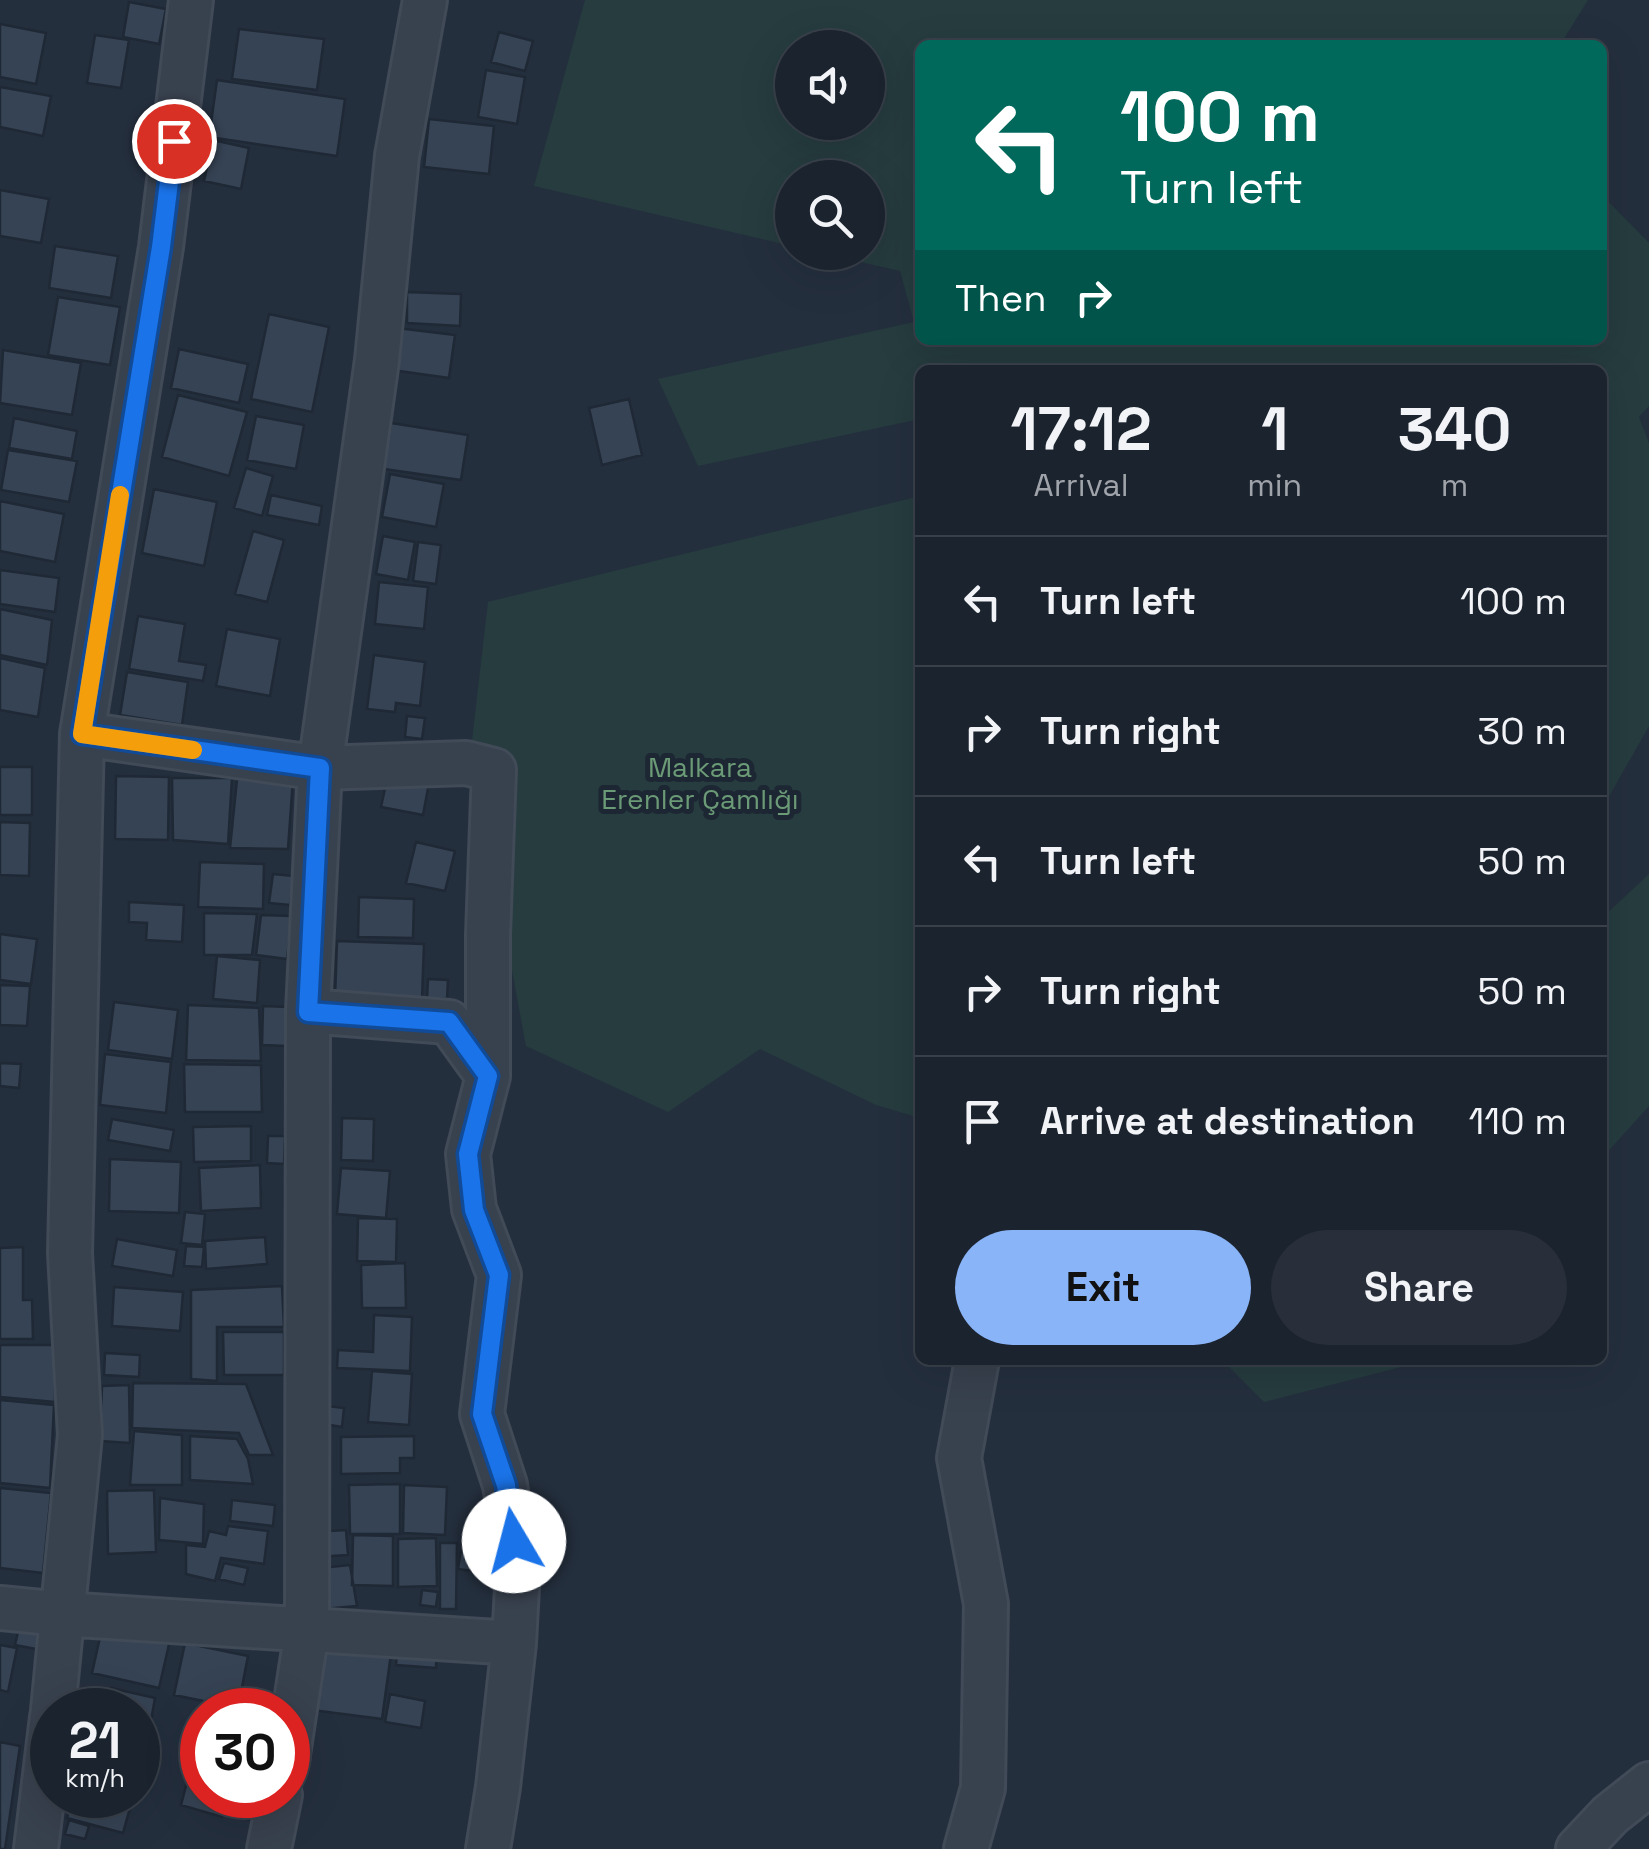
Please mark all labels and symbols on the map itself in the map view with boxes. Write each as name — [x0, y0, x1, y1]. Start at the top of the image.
pin — [132, 99, 217, 184]
park label: Malkara Erenler Çamlığı — [601, 749, 799, 817]
position arrow — [462, 1489, 566, 1593]
speed limit sign: 30 — [180, 1688, 310, 1818]

